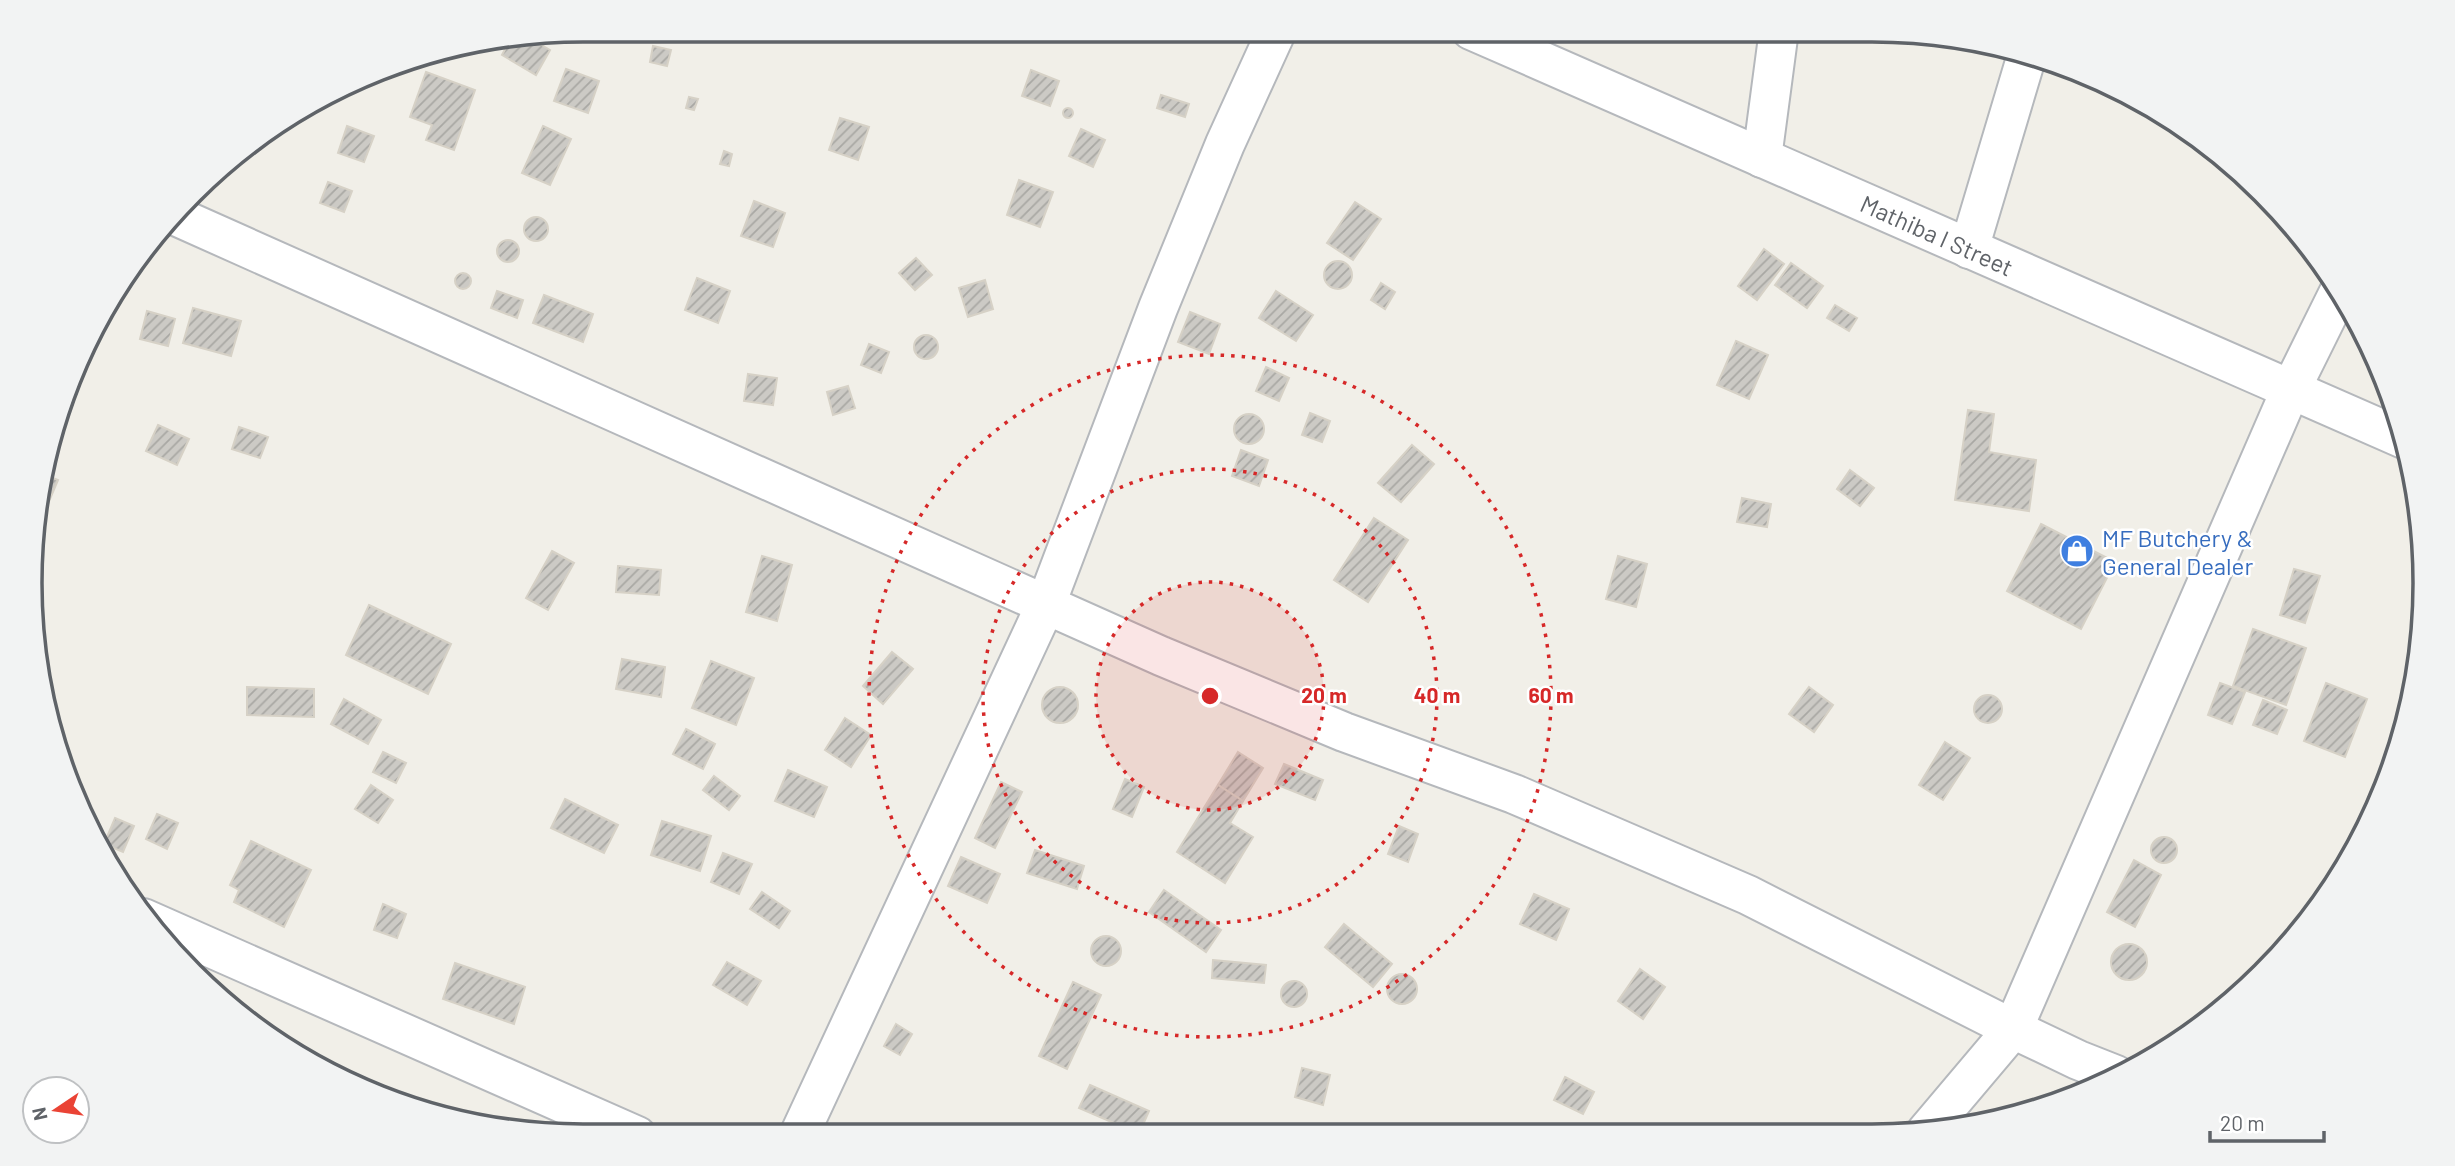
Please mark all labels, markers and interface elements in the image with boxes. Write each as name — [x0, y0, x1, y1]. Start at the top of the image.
street label: Mathiba I Street — [1856, 188, 2018, 282]
place label: MF Butchery & General Dealer — [2102, 523, 2253, 580]
shop icon: MF Butchery & General Dealer — [2058, 532, 2096, 570]
text: 20 m — [1301, 682, 1347, 707]
text: 40 m — [1414, 682, 1460, 707]
text: 60 m — [1529, 682, 1573, 707]
centre of rings — [1198, 684, 1222, 708]
north arrow — [21, 1075, 91, 1145]
scale bar — [2210, 1100, 2324, 1144]
text: N — [26, 1105, 52, 1123]
text: 20 m — [2220, 1110, 2265, 1135]

